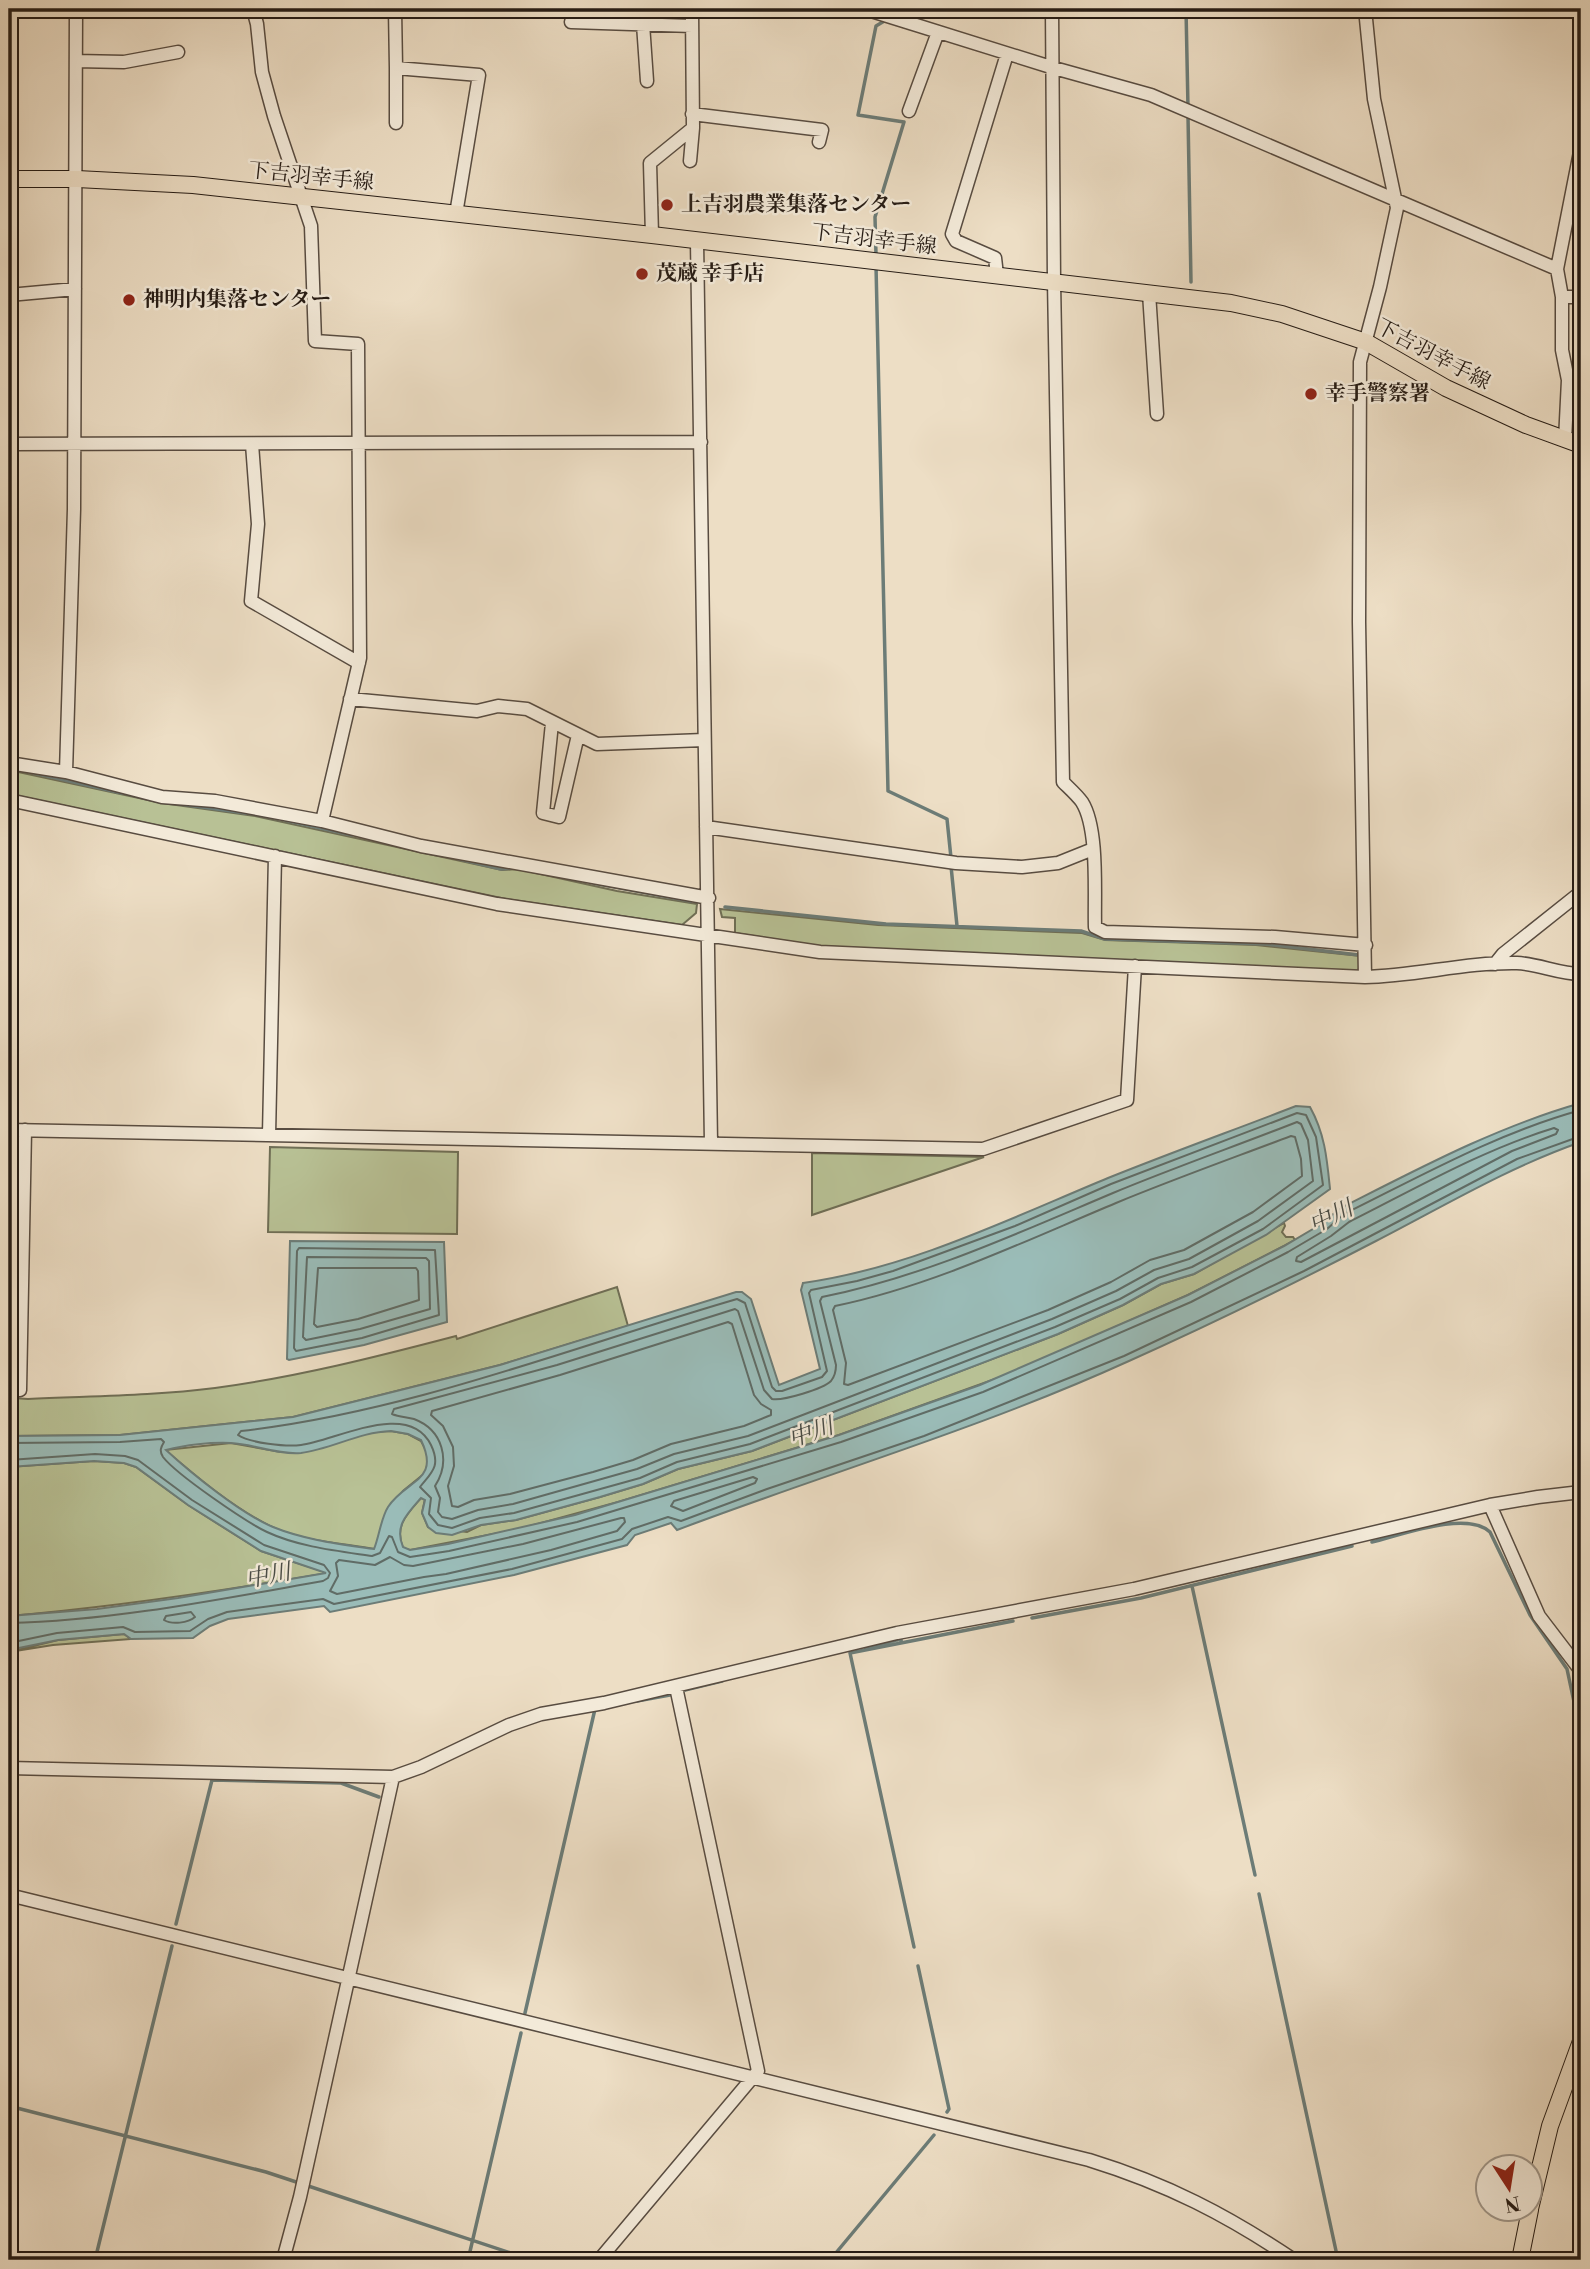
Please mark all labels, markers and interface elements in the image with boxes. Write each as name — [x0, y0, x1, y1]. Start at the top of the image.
street label: 下吉羽幸手線 — [247, 157, 375, 197]
place label: 上吉羽農業集落センター — [681, 192, 911, 218]
marker: 上吉羽農業集落センター — [659, 197, 675, 213]
street label: 下吉羽幸手線 — [810, 219, 938, 261]
place label: 茂蔵 幸手店 — [656, 261, 764, 287]
marker: 茂蔵 幸手店 — [634, 266, 650, 282]
place label: 神明内集落センター — [143, 287, 331, 313]
marker: 神明内集落センター — [121, 292, 137, 308]
street label: 下吉羽幸手線 — [1371, 314, 1495, 396]
place label: 幸手警察署 — [1325, 381, 1430, 407]
marker: 幸手警察署 — [1303, 386, 1319, 402]
water label: 中川 — [1304, 1193, 1361, 1240]
water label: 中川 — [785, 1411, 840, 1454]
water label: 中川 — [243, 1557, 296, 1594]
north arrow — [1474, 2154, 1544, 2224]
text: N — [1502, 2190, 1522, 2217]

